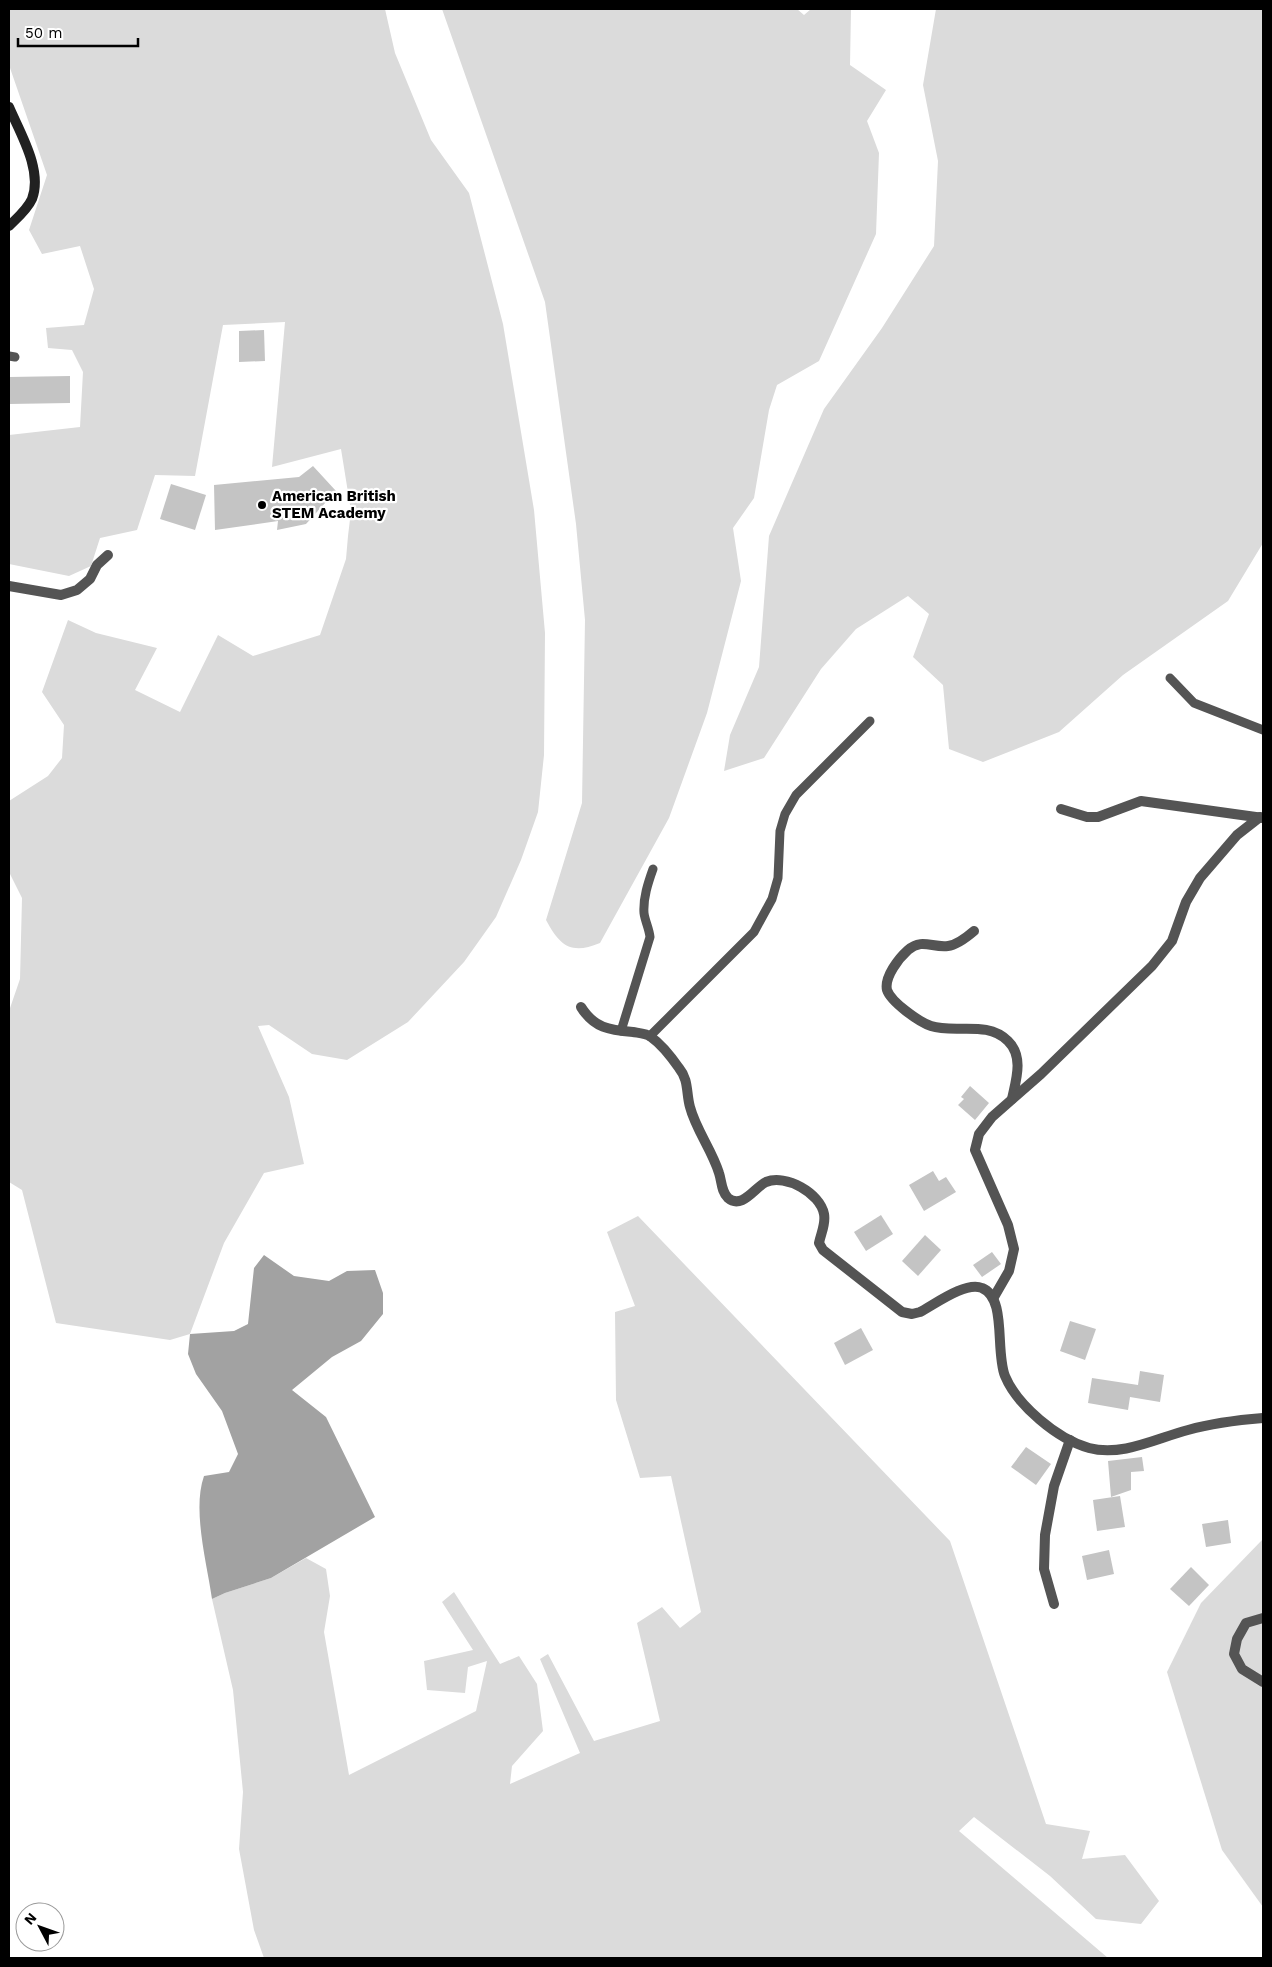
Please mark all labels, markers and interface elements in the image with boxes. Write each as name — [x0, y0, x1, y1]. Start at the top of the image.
scale bar — [18, 15, 138, 47]
text: 50 m — [25, 24, 62, 42]
place label: American British STEM Academy — [272, 487, 396, 522]
marker: American British STEM Academy — [256, 499, 268, 511]
north arrow — [15, 1902, 65, 1952]
text: N — [21, 1909, 40, 1928]

